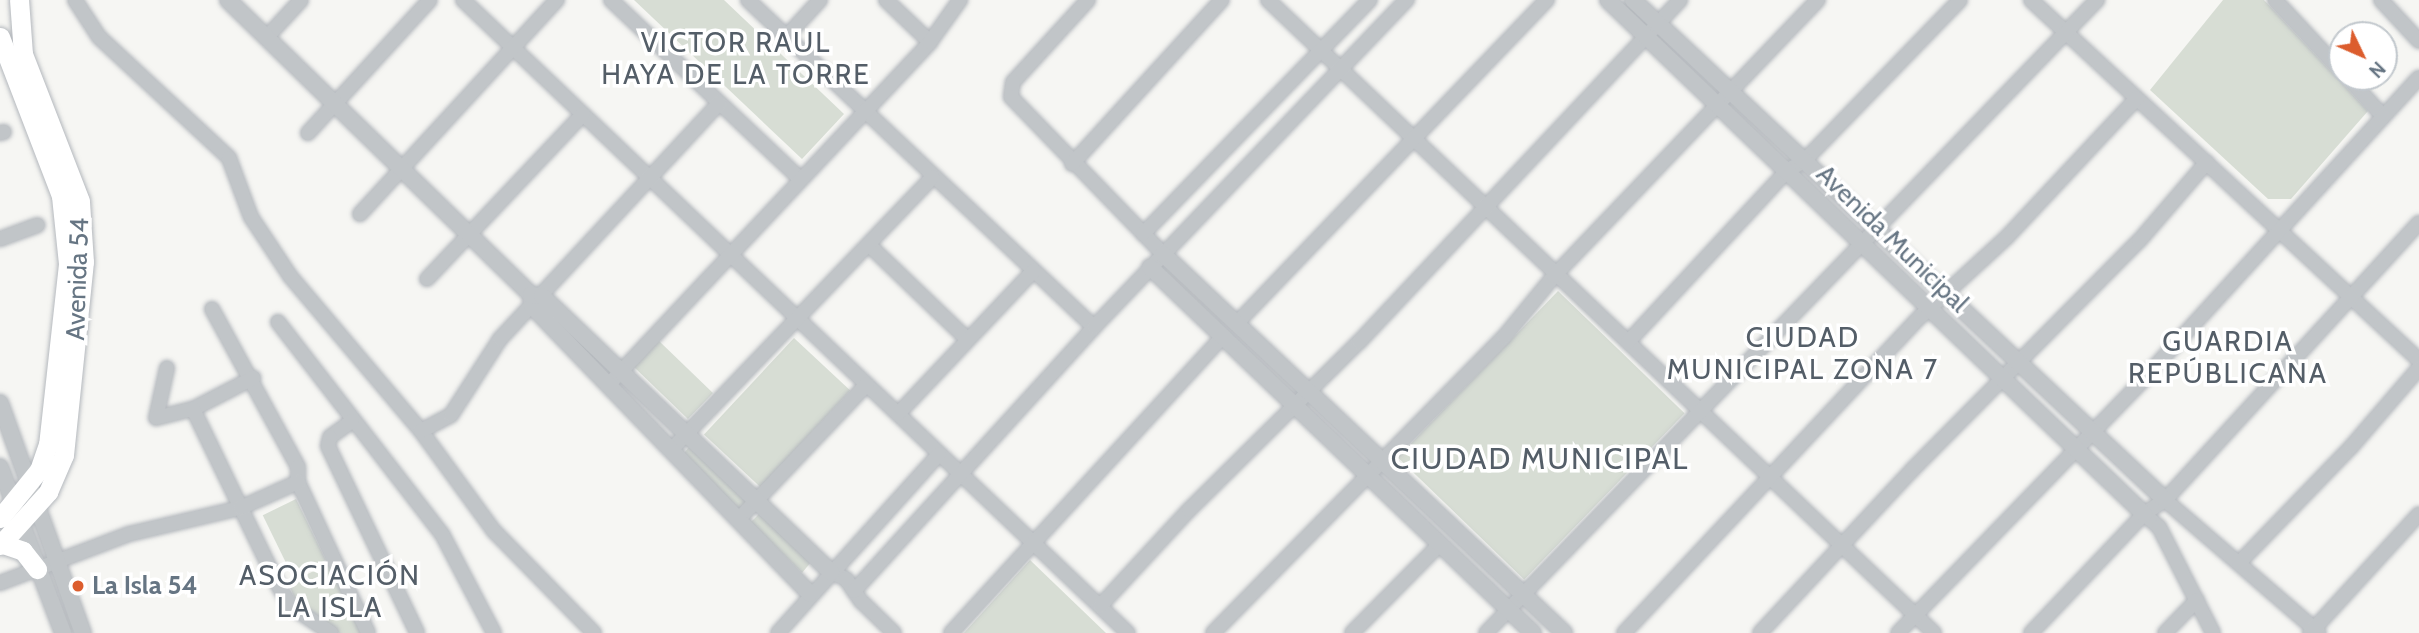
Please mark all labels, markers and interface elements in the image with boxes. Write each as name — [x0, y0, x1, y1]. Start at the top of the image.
north arrow — [2328, 21, 2398, 91]
district label: VICTOR RAUL HAYA DE LA TORRE — [603, 25, 869, 91]
text: N — [2364, 57, 2390, 82]
street label: Avenida Municipal — [1810, 159, 1974, 319]
street label: Avenida 54 — [60, 217, 96, 341]
district label: CIUDAD MUNICIPAL ZONA 7 — [1669, 320, 1937, 386]
district label: GUARDIA REPÚBLICANA — [2129, 324, 2327, 390]
district label: CIUDAD MUNICIPAL — [1393, 441, 1687, 477]
district label: ASOCIACIÓN LA ISLA — [240, 558, 420, 624]
place label: La Isla 54 — [92, 570, 198, 602]
marker: La Isla 54 — [70, 578, 86, 594]

